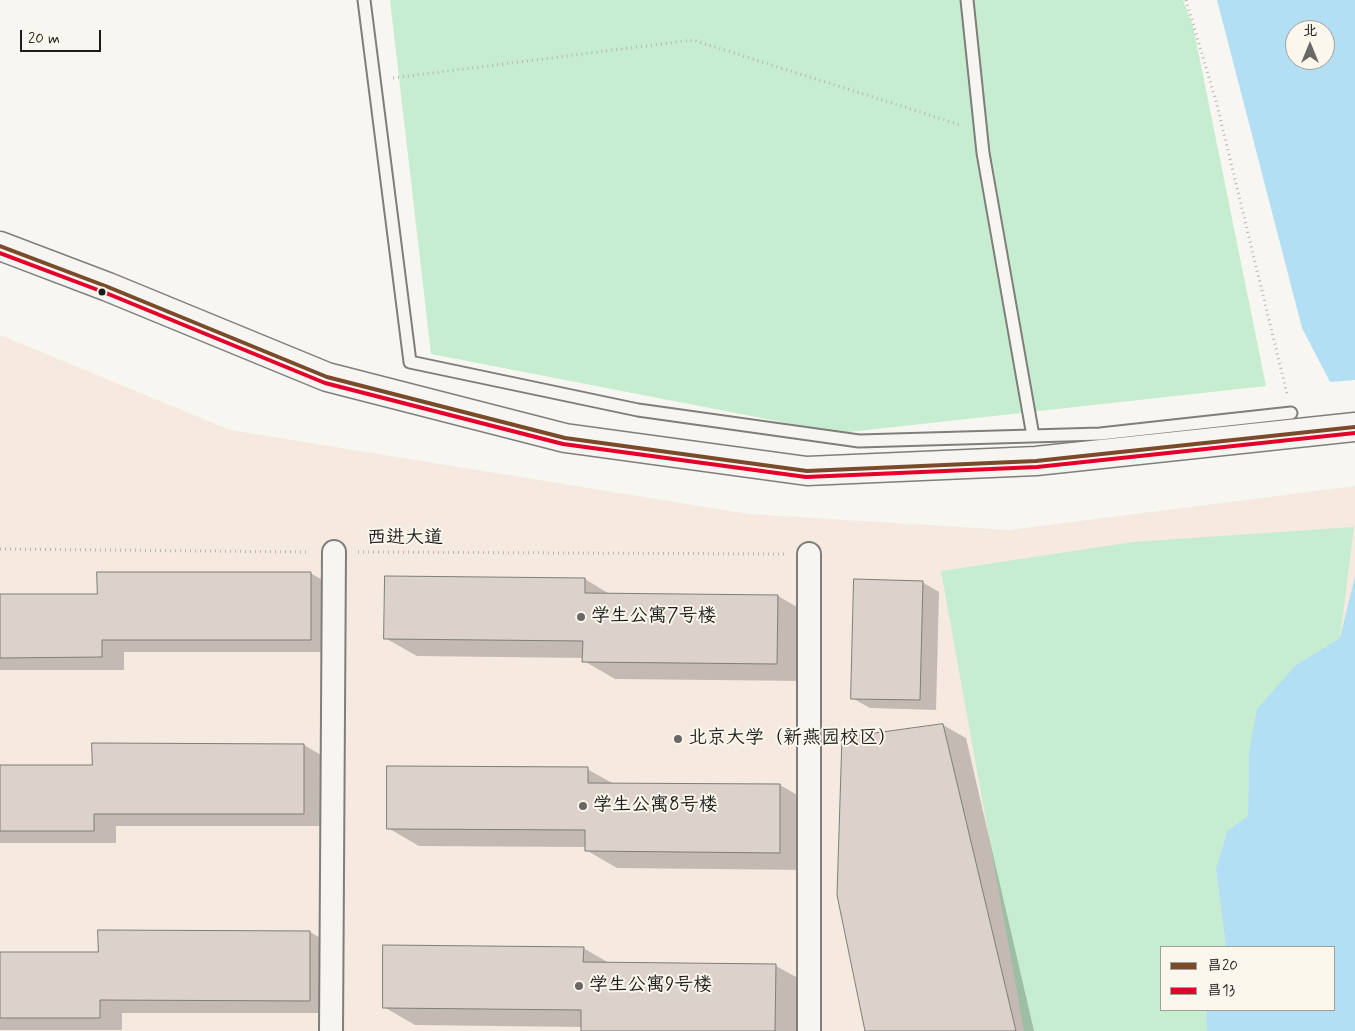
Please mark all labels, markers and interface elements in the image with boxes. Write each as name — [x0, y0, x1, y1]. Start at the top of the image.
scale bar — [22, 20, 104, 52]
north arrow — [1285, 20, 1335, 70]
text: 北 — [1303, 22, 1317, 40]
text: 20 m — [28, 29, 60, 49]
unlabelled marker — [97, 287, 107, 297]
street label: 西进大道 — [367, 528, 443, 550]
place label: 学生公寓7号楼 — [591, 606, 717, 628]
marker: 学生公寓7号楼 — [575, 611, 587, 623]
place label: 北京大学（新燕园校区） — [688, 728, 897, 750]
marker: 北京大学（新燕园校区） — [672, 733, 684, 745]
place label: 学生公寓8号楼 — [593, 795, 718, 817]
marker: 学生公寓8号楼 — [577, 800, 589, 812]
legend — [1160, 946, 1335, 1011]
text: 昌20 — [1207, 956, 1238, 976]
place label: 学生公寓9号楼 — [589, 975, 712, 997]
marker: 学生公寓9号楼 — [573, 980, 585, 992]
text: 昌13 — [1207, 981, 1235, 1001]

